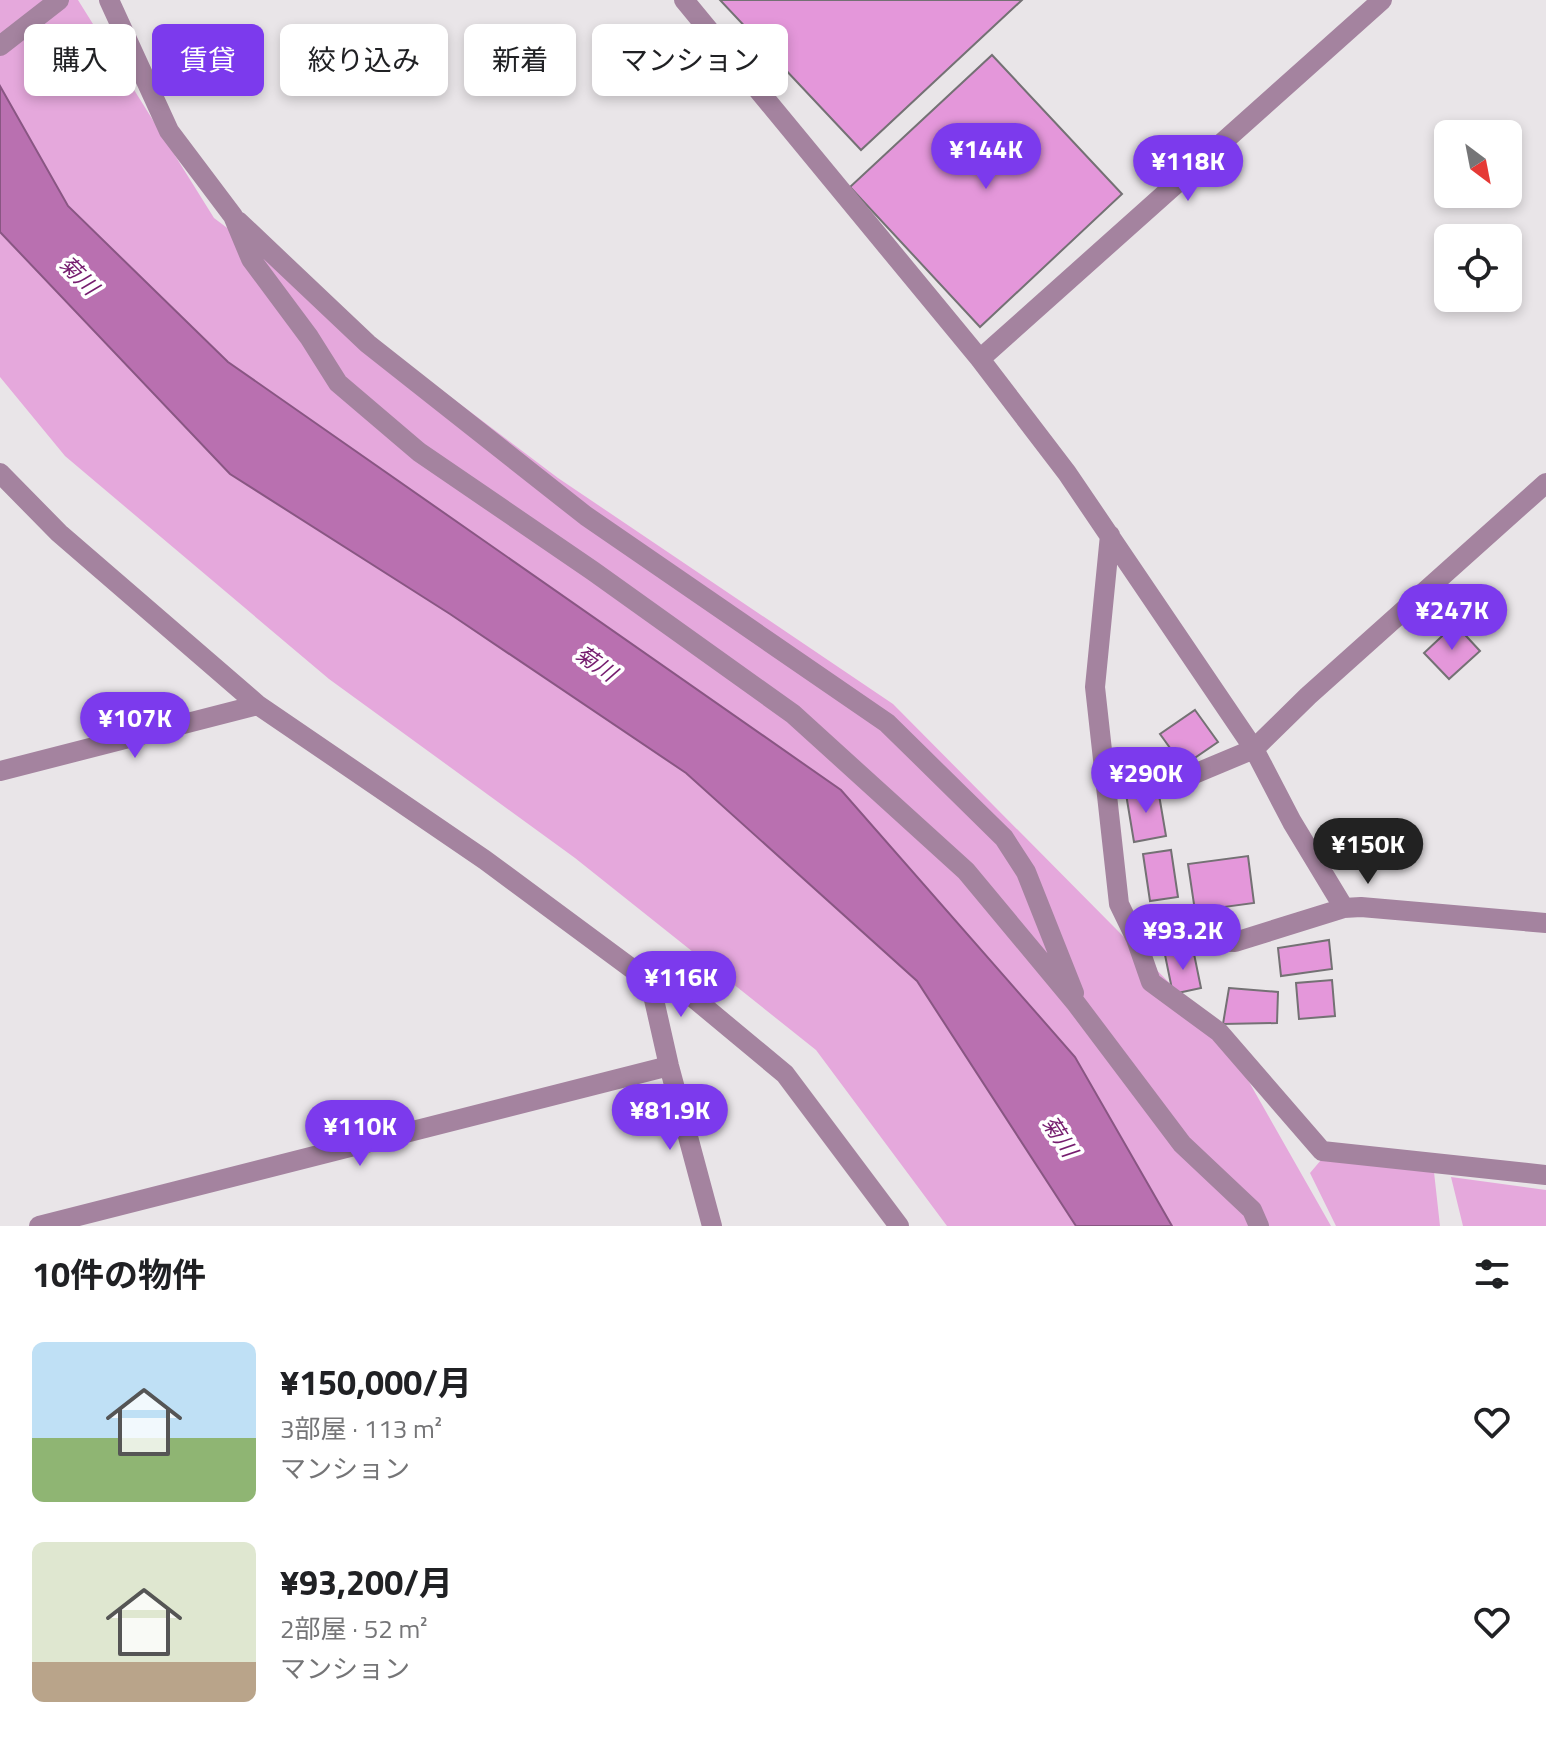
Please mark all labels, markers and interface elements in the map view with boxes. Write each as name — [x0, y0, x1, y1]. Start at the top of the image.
chip: 購入 — [24, 24, 136, 96]
chip: 賃貸 — [152, 24, 264, 96]
chip: 絞り込み — [280, 24, 448, 96]
chip: 新着 — [464, 24, 576, 96]
chip: マンション — [592, 24, 788, 96]
north arrow — [1434, 120, 1522, 208]
map controls — [1434, 120, 1522, 312]
pin: ¥144K — [930, 123, 1042, 191]
text: ¥144K — [949, 129, 1023, 168]
pin: ¥118K — [1132, 135, 1244, 203]
text: ¥118K — [1151, 141, 1225, 180]
button: locate — [1434, 224, 1522, 312]
water label: 菊川 — [51, 247, 108, 304]
pin: ¥247K — [1396, 584, 1508, 652]
text: ¥247K — [1415, 590, 1489, 629]
water label: 菊川 — [568, 636, 625, 691]
pin: ¥107K — [79, 692, 191, 760]
text: ¥107K — [98, 698, 172, 737]
pin: ¥290K — [1090, 747, 1202, 815]
text: ¥290K — [1109, 753, 1183, 792]
pin: ¥150K — [1312, 818, 1424, 886]
text: ¥150K — [1331, 824, 1405, 863]
pin: ¥93.2K — [1118, 904, 1248, 972]
text: ¥93.2K — [1143, 910, 1223, 949]
pin: ¥116K — [625, 951, 737, 1019]
text: ¥116K — [644, 957, 718, 996]
pin: ¥81.9K — [605, 1084, 735, 1152]
text: ¥81.9K — [630, 1090, 710, 1129]
pin: ¥110K — [304, 1100, 416, 1168]
text: ¥110K — [323, 1106, 397, 1145]
water label: 菊川 — [1034, 1108, 1087, 1165]
text: 10件の物件 — [32, 1248, 206, 1300]
icon: filters — [1470, 1252, 1514, 1296]
text: ¥150,000/月 — [280, 1356, 472, 1408]
icon: home — [96, 1374, 192, 1470]
icon: heart — [1470, 1400, 1514, 1444]
text: 3部屋 · 113 m² — [280, 1409, 442, 1448]
text: マンション — [280, 1449, 410, 1488]
text: ¥93,200/月 — [280, 1556, 453, 1608]
icon: home — [96, 1574, 192, 1670]
icon: heart — [1470, 1600, 1514, 1644]
text: 2部屋 · 52 m² — [280, 1609, 428, 1648]
text: マンション — [280, 1649, 410, 1688]

